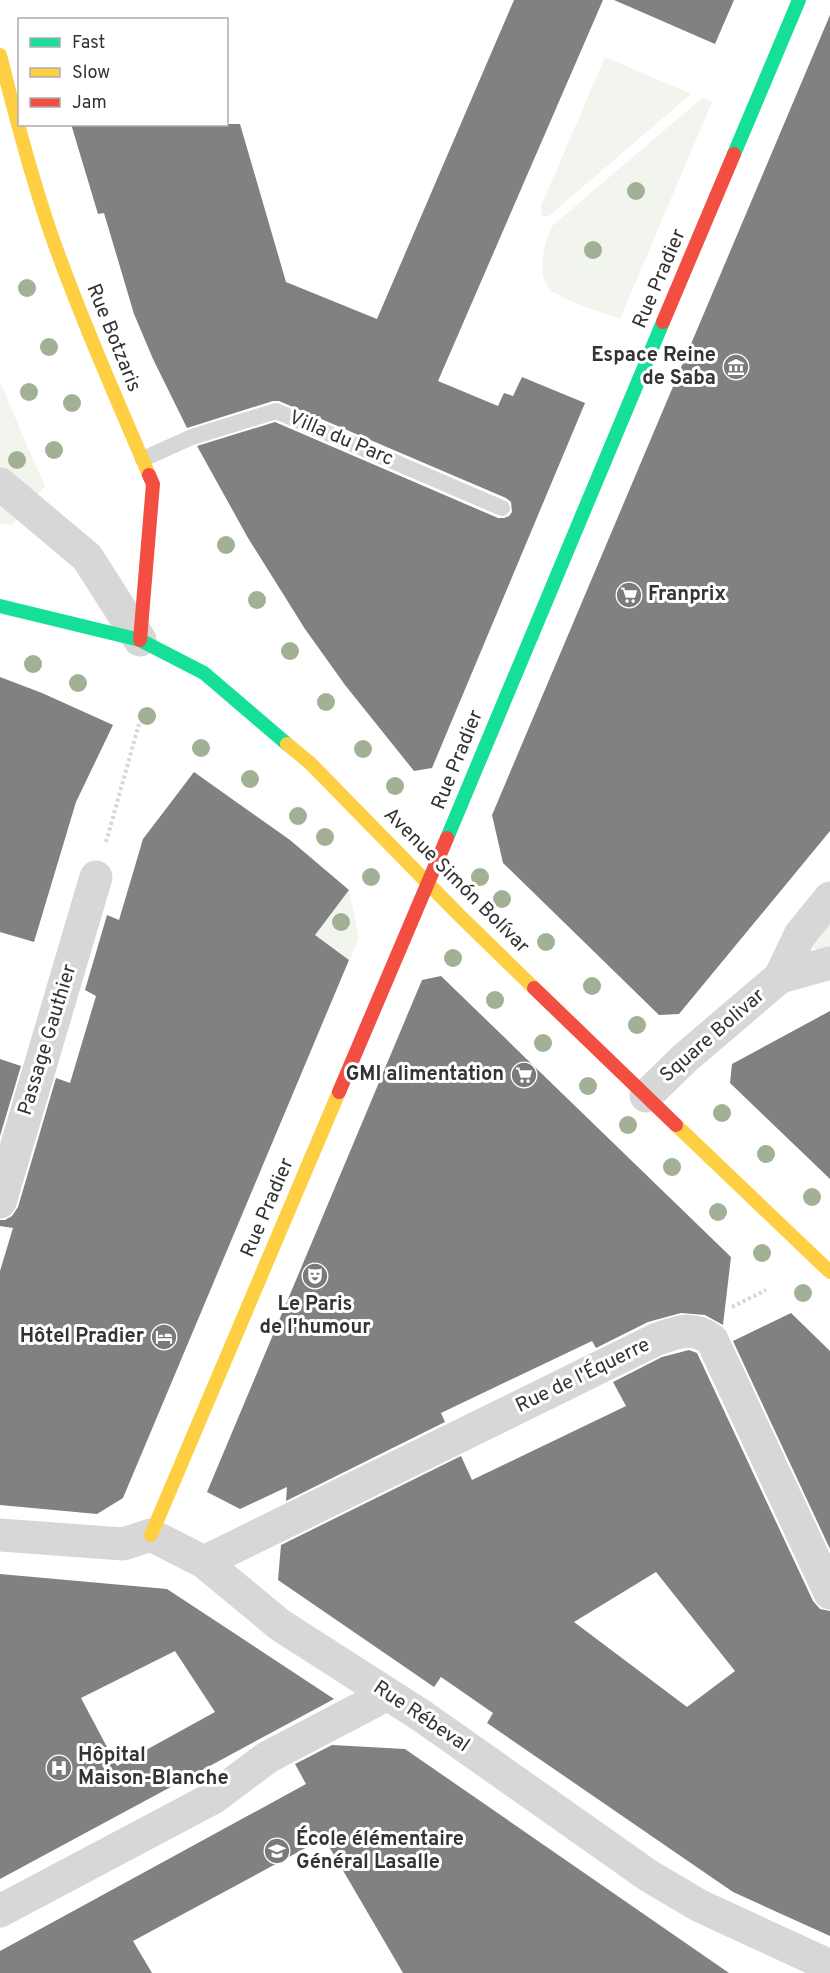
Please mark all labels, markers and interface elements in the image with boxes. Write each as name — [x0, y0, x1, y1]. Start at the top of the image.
legend — [18, 18, 228, 126]
text: Fast — [72, 32, 105, 55]
text: Slow — [72, 62, 110, 85]
text: Jam — [72, 92, 107, 115]
street label: Rue Pradier — [627, 225, 693, 333]
street label: Rue Botzaris — [80, 280, 146, 396]
place label: Espace Reine de Saba — [591, 343, 716, 392]
museum icon: Espace Reine de Saba — [721, 352, 751, 382]
street label: Villa du Parc — [285, 405, 397, 473]
supermarket icon: Franprix — [614, 580, 644, 610]
place label: Franprix — [648, 582, 726, 608]
street label: Rue Pradier — [426, 706, 490, 814]
street label: Avenue Simón Bolívar — [377, 802, 535, 960]
street label: Passage Gauthier — [13, 961, 83, 1119]
street label: Square Bolivar — [655, 983, 771, 1089]
supermarket icon: GMI alimentation — [509, 1060, 539, 1090]
place label: GMI alimentation — [346, 1062, 504, 1088]
street label: Rue Pradier — [235, 1154, 301, 1262]
theatre icon: Le Paris de l'humour — [300, 1261, 330, 1291]
place label: Le Paris de l'humour — [259, 1292, 371, 1341]
hotel icon: Hôtel Pradier — [149, 1322, 179, 1352]
place label: Hôtel Pradier — [20, 1324, 145, 1350]
street label: Rue de l'Équerre — [511, 1330, 654, 1420]
street label: Rue Rébeval — [368, 1675, 474, 1759]
place label: Hôpital Maison-Blanche — [78, 1743, 229, 1792]
hospital icon: Hôpital Maison-Blanche — [44, 1753, 74, 1783]
place label: École élémentaire Général Lasalle — [296, 1825, 464, 1876]
school or university icon: École élémentaire Général Lasalle — [262, 1836, 292, 1866]

